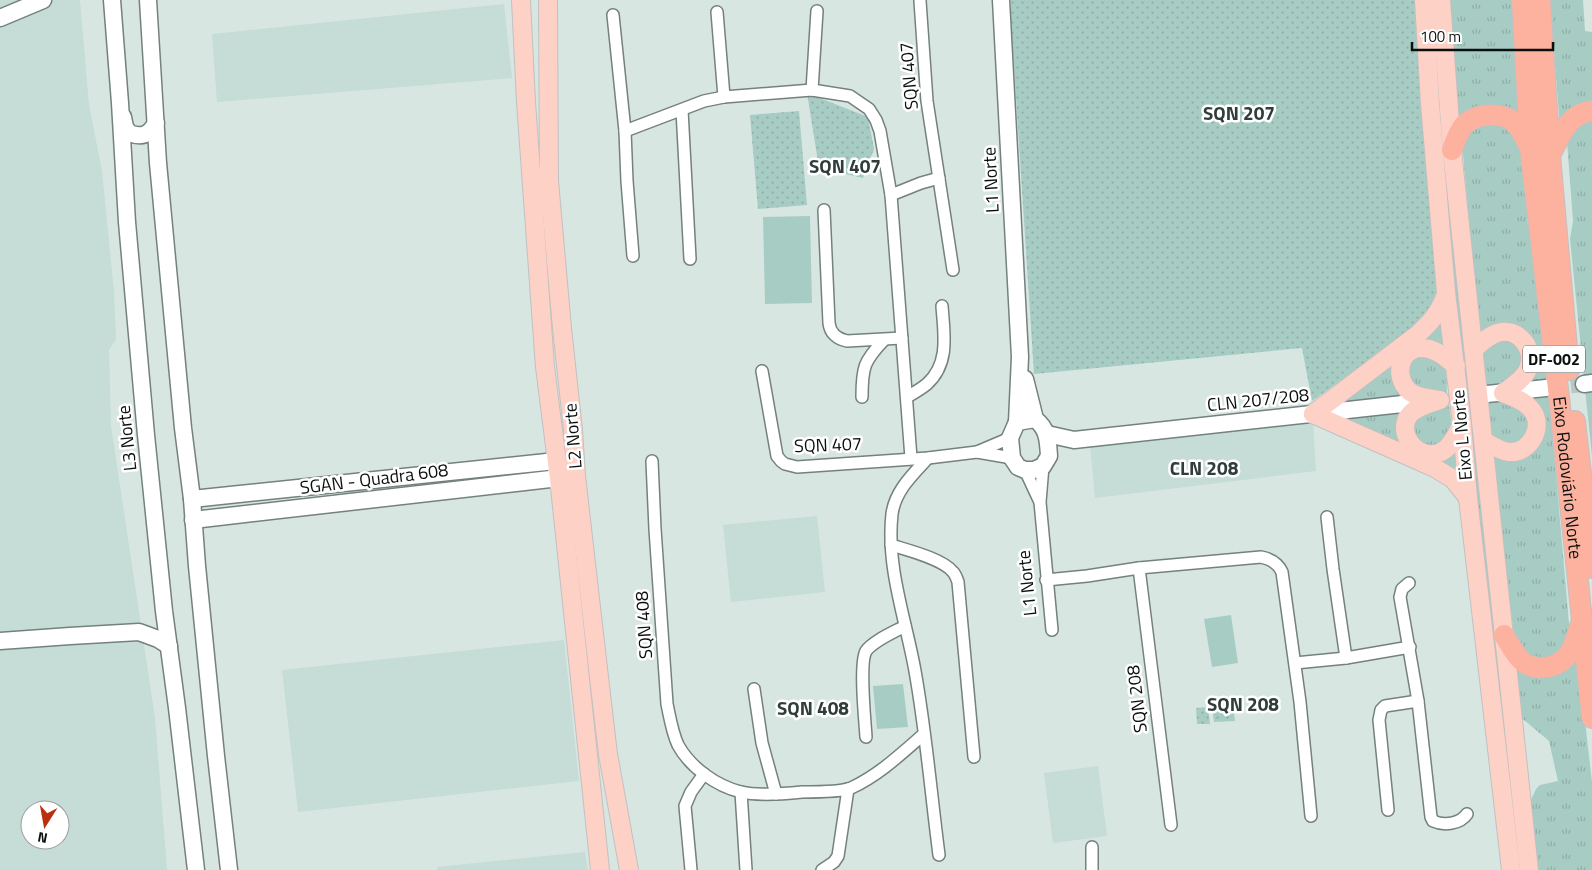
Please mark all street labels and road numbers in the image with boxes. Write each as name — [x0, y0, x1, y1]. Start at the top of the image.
street label: SQN 407 — [892, 41, 925, 111]
street label: L1 Norte — [975, 146, 1006, 214]
road number: DF-002 — [1523, 346, 1585, 372]
street label: CLN 207/208 — [1206, 381, 1310, 418]
street label: Eixo L Norte — [1444, 388, 1479, 482]
street label: Eixo Rodoviário Norte — [1546, 395, 1590, 560]
street label: L2 Norte — [556, 402, 589, 470]
street label: L3 Norte — [110, 404, 143, 472]
street label: SQN 407 — [794, 430, 862, 459]
street label: SGAN - Quadra 608 — [298, 456, 450, 501]
street label: L1 Norte — [1010, 549, 1043, 617]
street label: SQN 408 — [628, 590, 659, 660]
street label: SQN 208 — [1119, 664, 1154, 734]

